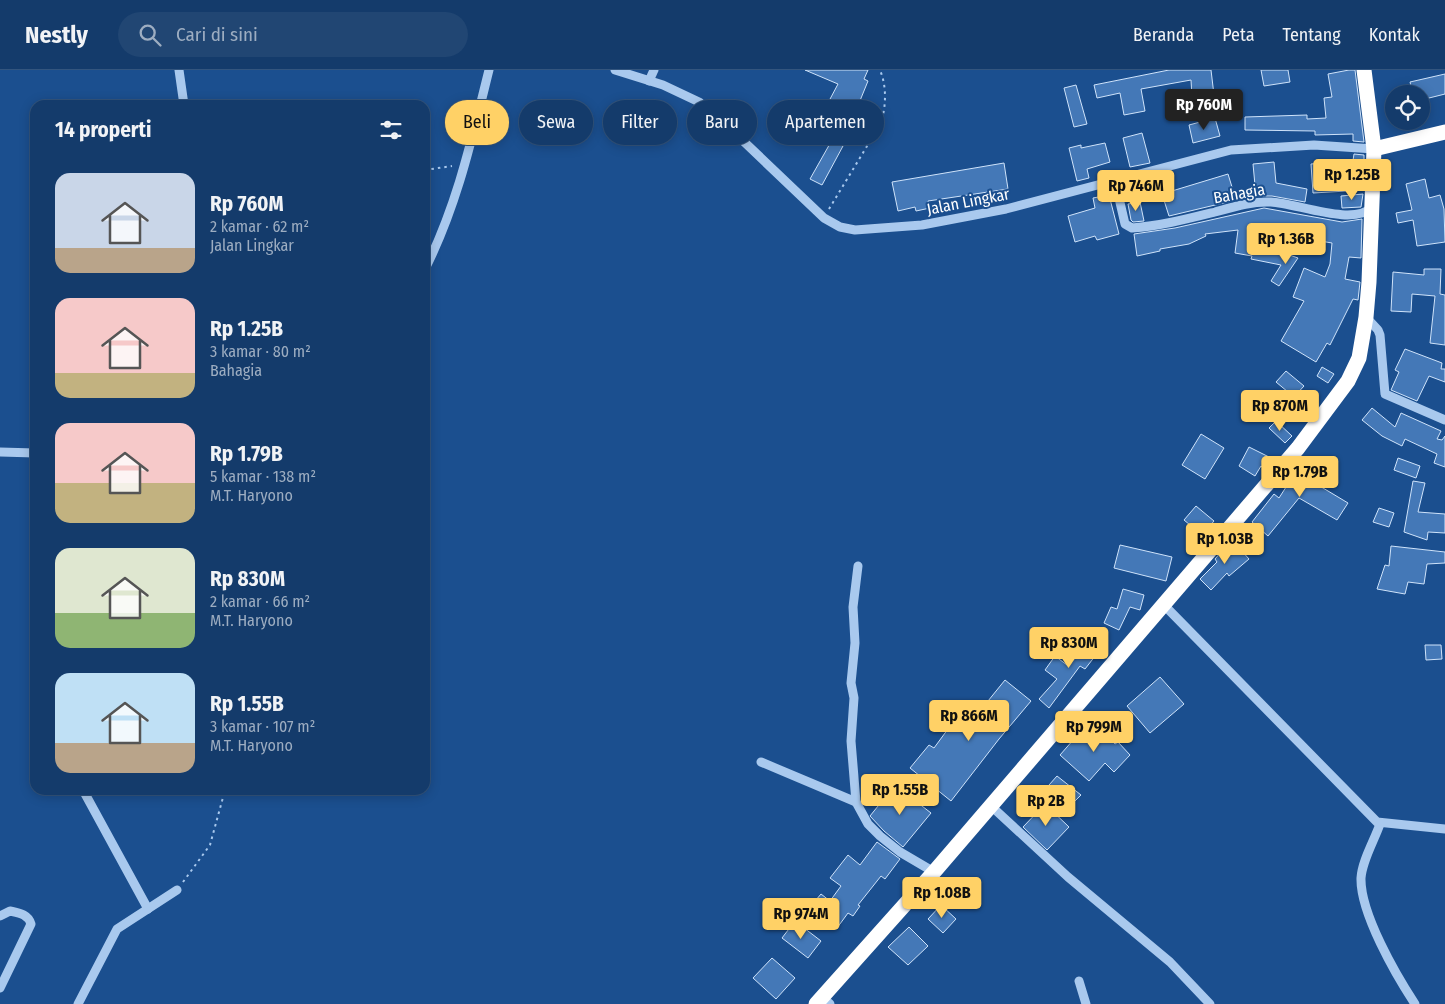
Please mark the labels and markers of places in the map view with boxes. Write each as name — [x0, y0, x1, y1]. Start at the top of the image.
pin: Rp 760M — [1158, 88, 1250, 131]
pin: Rp 1.25B — [1300, 158, 1404, 201]
pin: Rp 746M — [1090, 170, 1182, 212]
pin: Rp 1.36B — [1234, 222, 1338, 265]
pin: Rp 870M — [1234, 390, 1326, 432]
pin: Rp 1.79B — [1248, 456, 1352, 498]
pin: Rp 1.03B — [1173, 522, 1277, 565]
pin: Rp 830M — [1023, 626, 1115, 669]
pin: Rp 866M — [923, 700, 1015, 742]
pin: Rp 799M — [1048, 710, 1140, 753]
pin: Rp 1.55B — [848, 774, 952, 816]
pin: Rp 2B — [1011, 784, 1081, 827]
pin: Rp 1.08B — [890, 876, 994, 919]
pin: Rp 974M — [755, 898, 847, 940]

